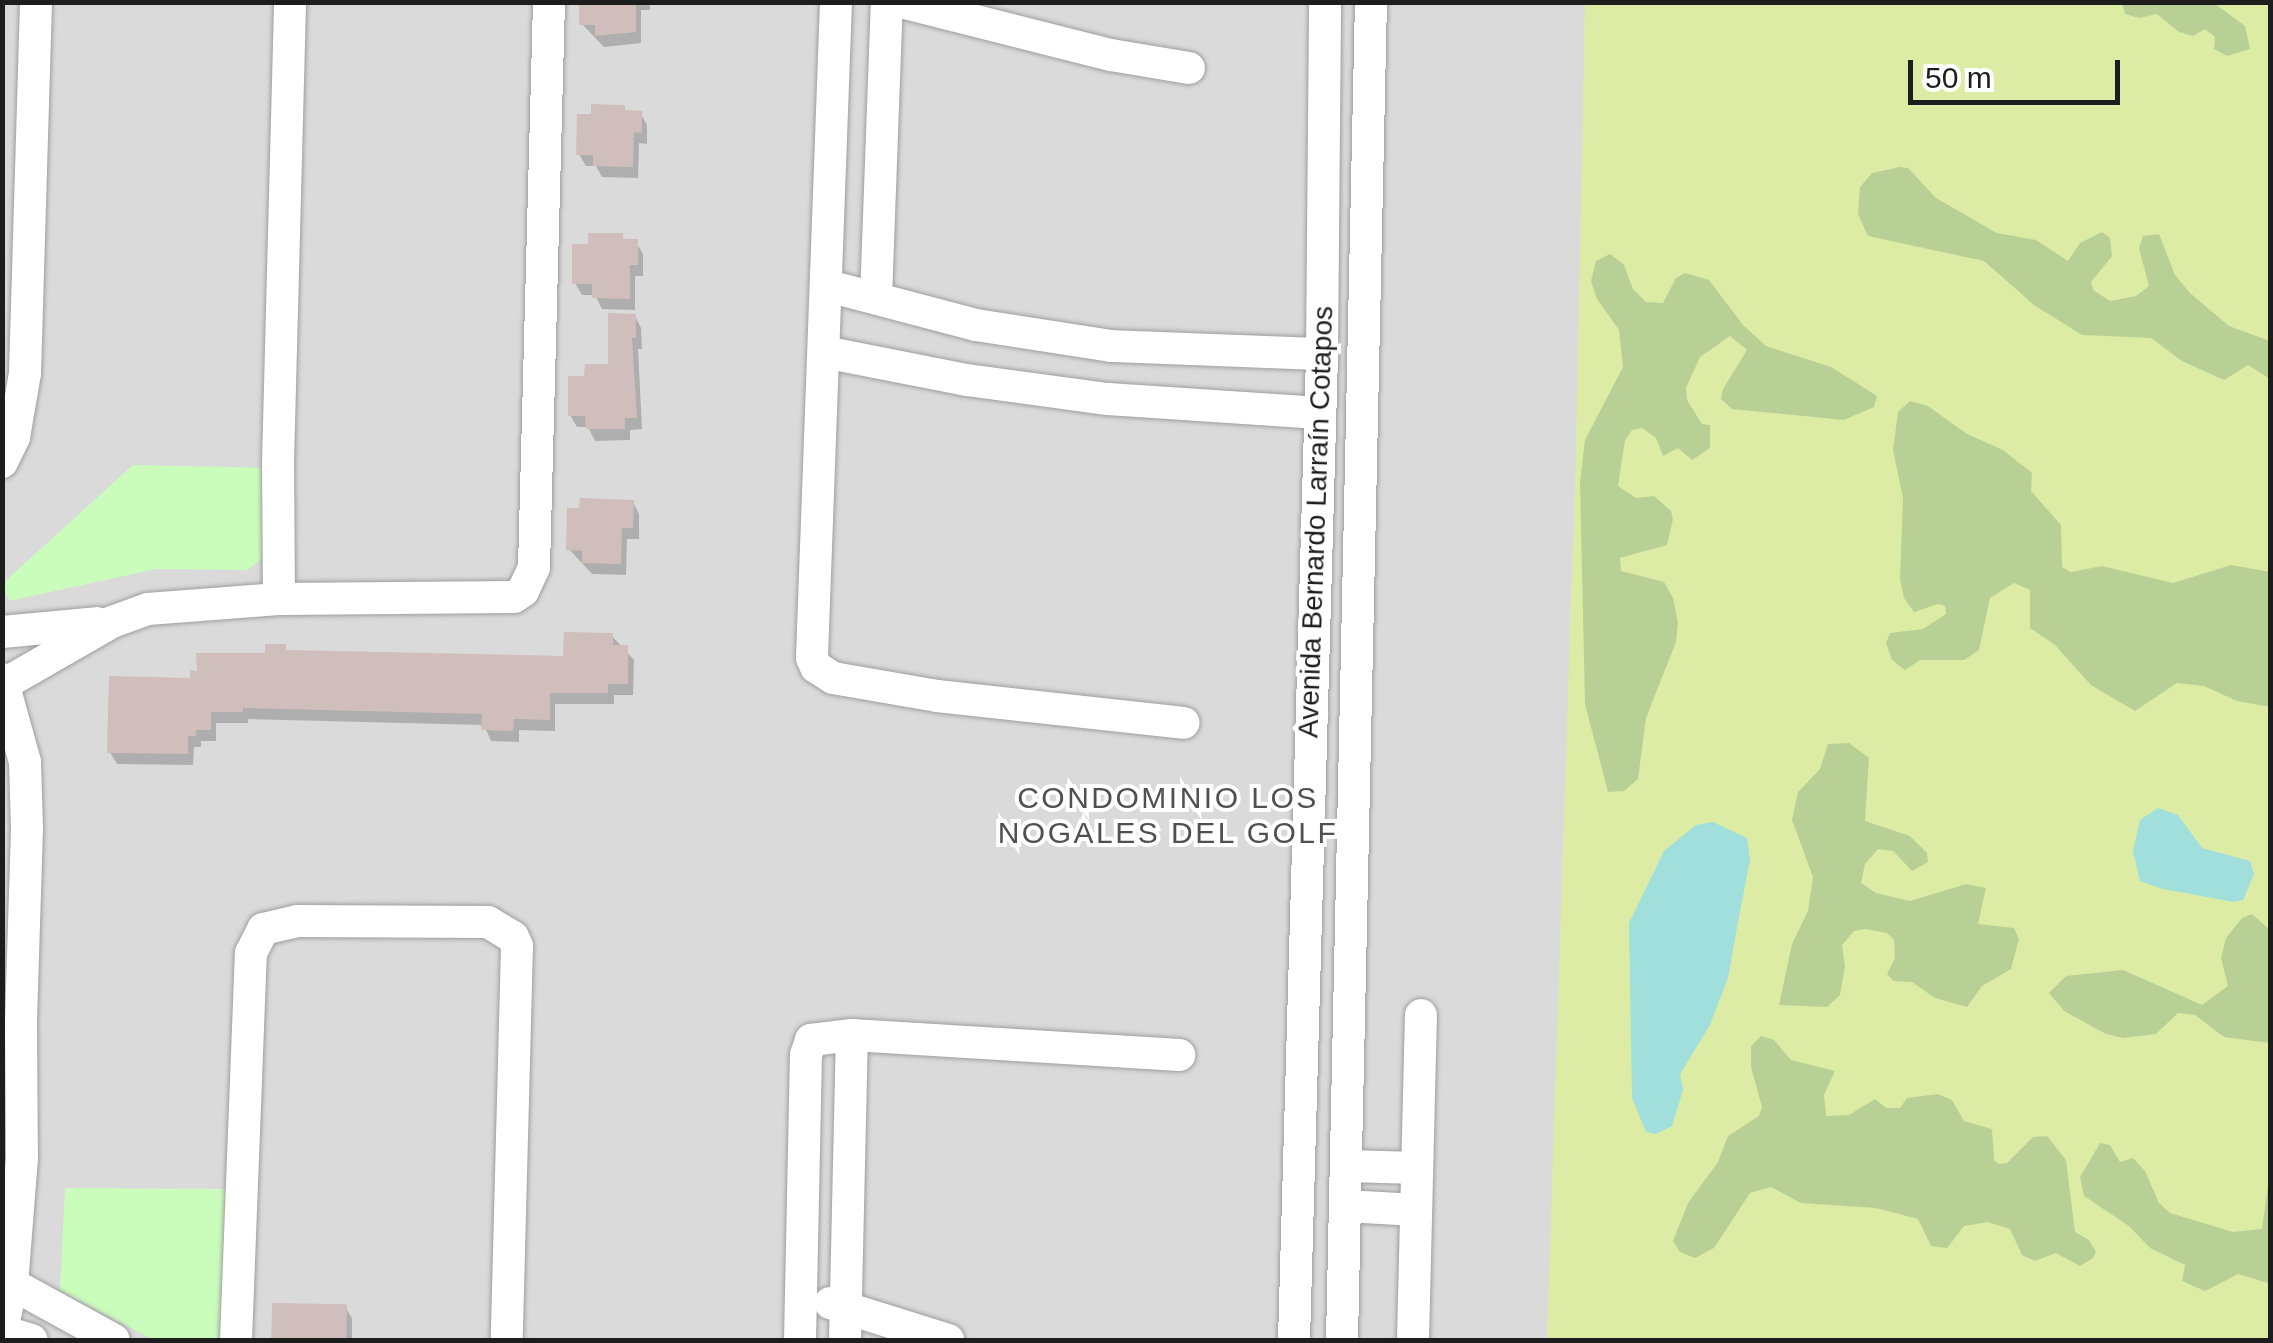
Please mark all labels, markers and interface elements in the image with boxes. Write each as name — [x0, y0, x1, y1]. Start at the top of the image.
scale bar — [1913, 40, 2126, 102]
text: 50 m — [1925, 61, 1992, 94]
street label: Avenida Bernardo Larraín Cotapos — [1292, 305, 1340, 739]
district label: CONDOMINIO LOS NOGALES DEL GOLF — [997, 780, 1339, 850]

